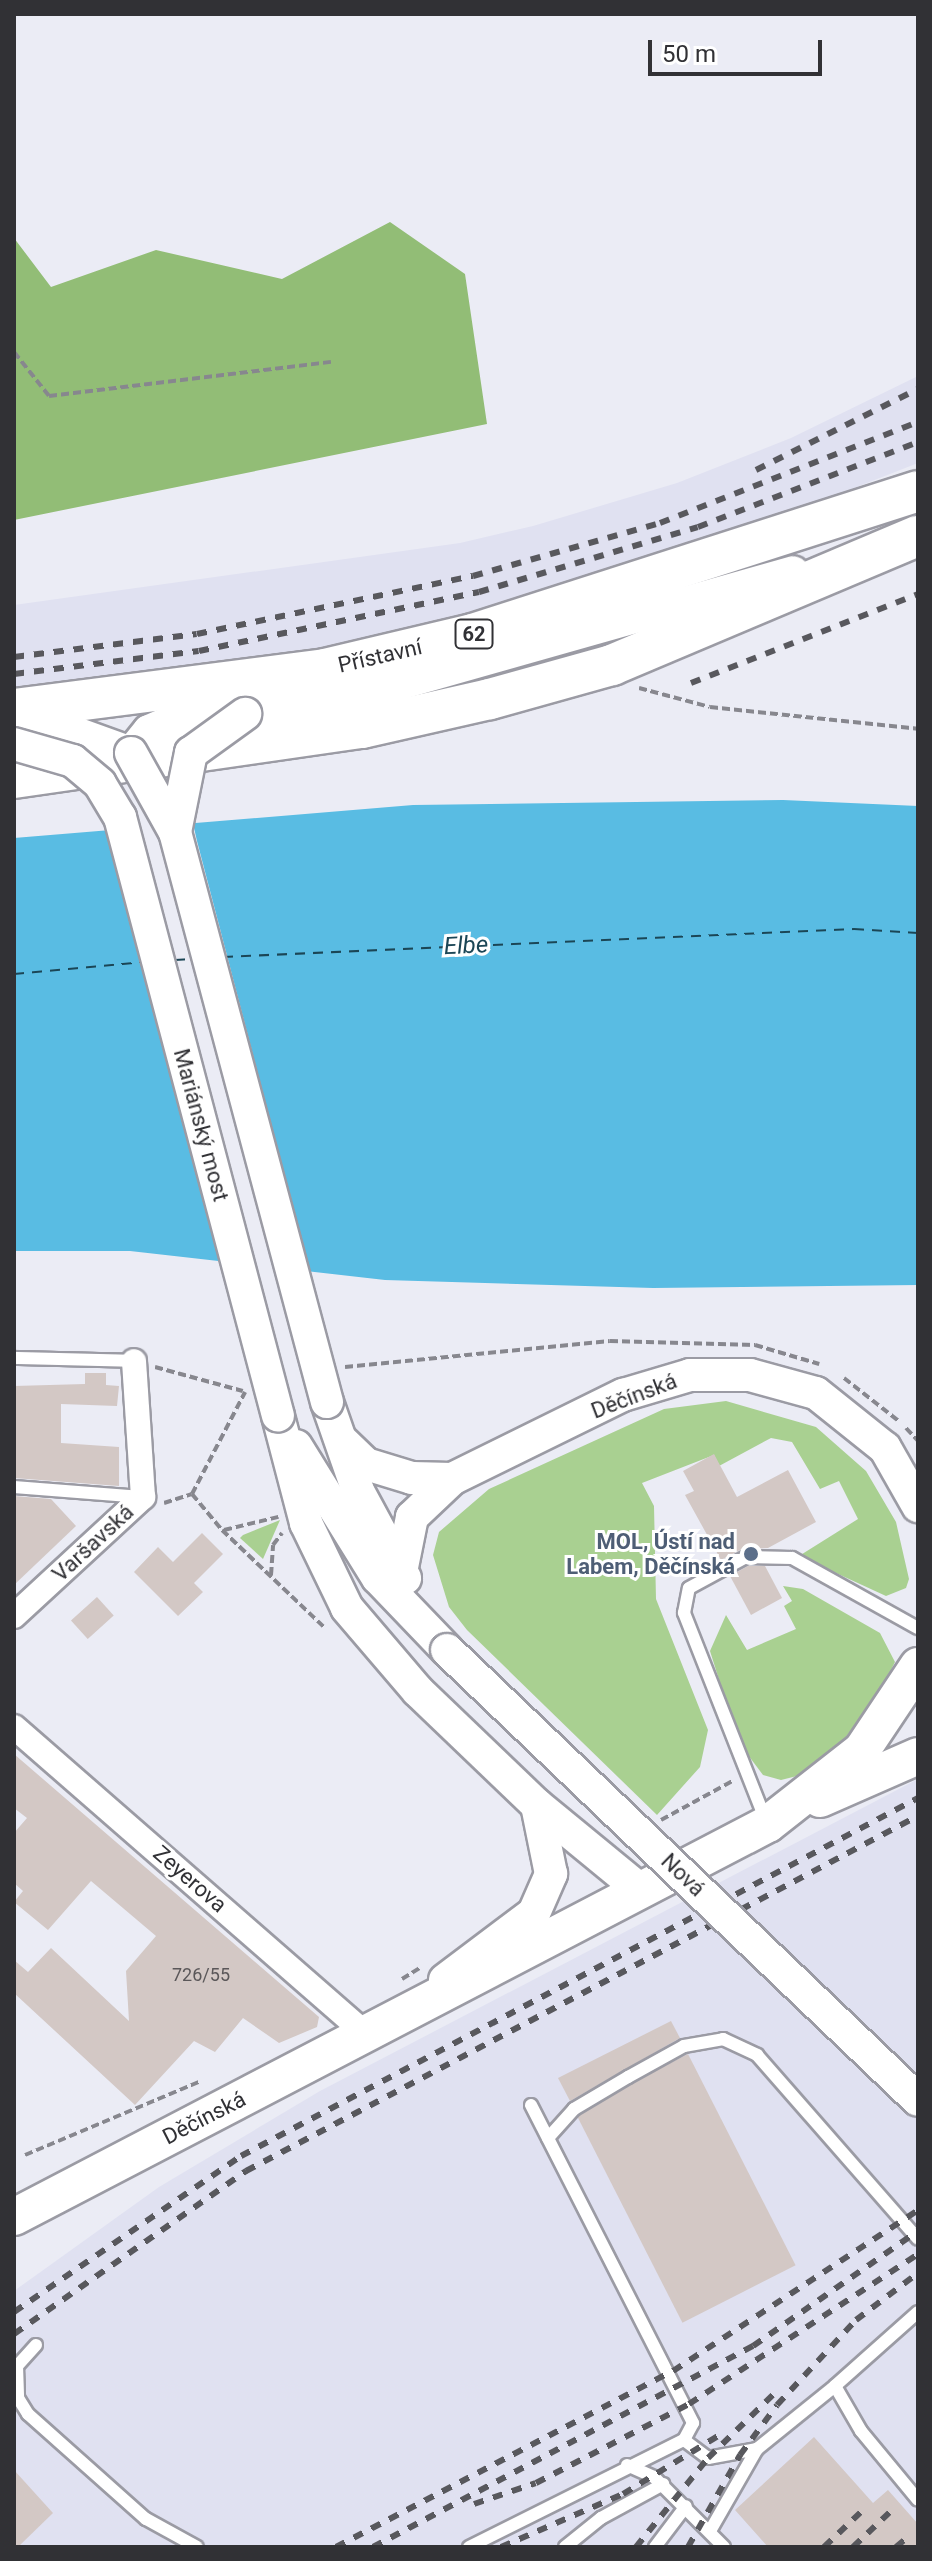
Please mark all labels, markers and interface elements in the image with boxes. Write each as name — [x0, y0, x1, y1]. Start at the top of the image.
scale bar — [652, 24, 826, 74]
text: 50 m — [662, 40, 716, 68]
road number: 62 — [454, 618, 494, 650]
street label: Přístavní — [335, 634, 425, 678]
water label: Elbe — [443, 930, 489, 962]
street label: Mariánský most — [168, 1046, 234, 1204]
street label: Děčínská — [587, 1368, 681, 1424]
street label: Varšavská — [47, 1499, 139, 1587]
place label: MOL, Ústí nad Labem, Děčínská — [566, 1528, 735, 1580]
marker: MOL, Ústí nad Labem, Děčínská — [742, 1545, 760, 1563]
street label: Zeyerova — [148, 1840, 232, 1918]
street label: Nová — [656, 1848, 710, 1902]
house number: 726/55 — [172, 1964, 230, 1986]
street label: Děčínská — [158, 2086, 250, 2150]

